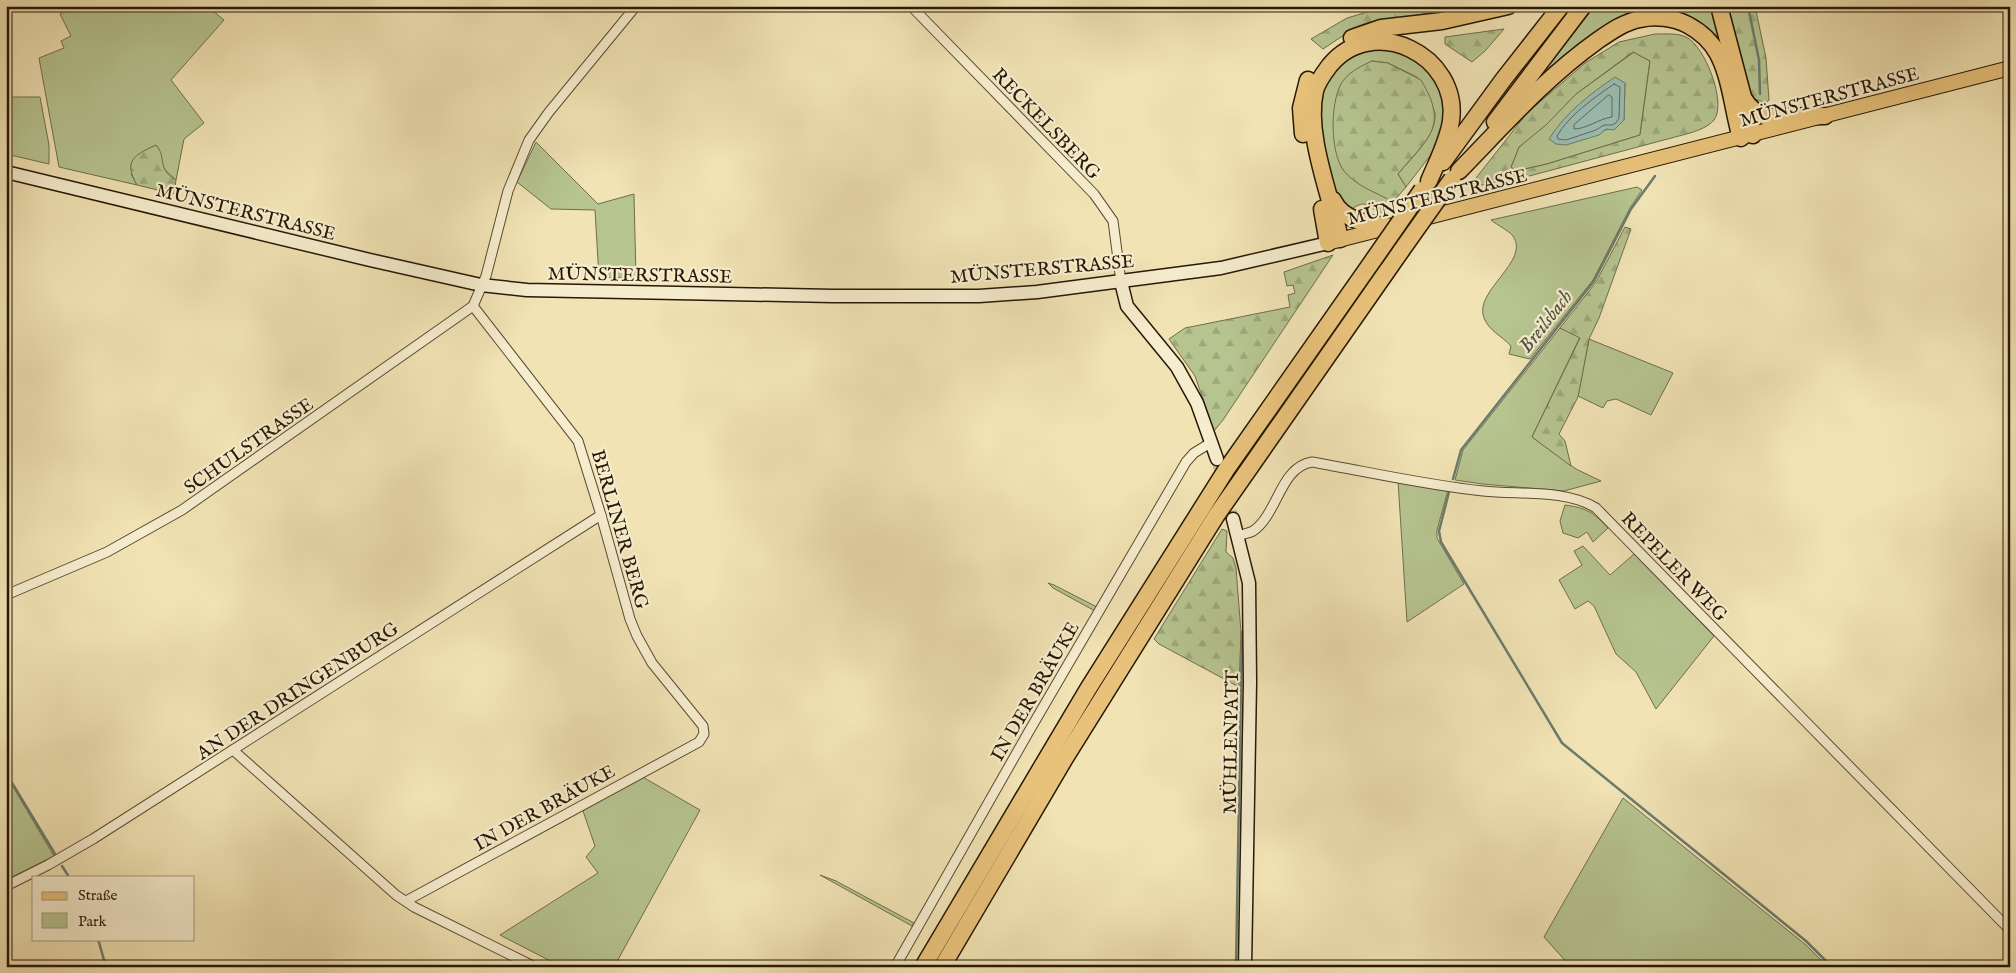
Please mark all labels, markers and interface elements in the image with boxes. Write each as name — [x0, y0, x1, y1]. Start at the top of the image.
street label: MÜNSTERSTRASSE — [1737, 62, 1922, 133]
street label: RECKELSBERG — [986, 64, 1105, 185]
street label: MÜNSTERSTRASSE — [1345, 164, 1530, 232]
street label: MÜNSTERSTRASSE — [153, 179, 338, 247]
street label: MÜNSTERSTRASSE — [949, 250, 1135, 290]
street label: MÜNSTERSTRASSE — [547, 262, 732, 290]
water label: Breilsbach — [1514, 285, 1579, 358]
street label: SCHULSTRASSE — [180, 393, 319, 500]
street label: BERLINER BERG — [585, 447, 653, 612]
street label: REPELER WEG — [1615, 508, 1732, 627]
street label: AN DER DRINGENBURG — [192, 617, 404, 767]
street label: IN DER BRÄUKE — [986, 618, 1085, 766]
street label: MÜHLENPATT — [1219, 670, 1245, 814]
street label: IN DER BRÄUKE — [470, 760, 620, 857]
legend — [32, 876, 195, 940]
text: Straße — [78, 886, 118, 905]
text: Park — [78, 912, 108, 931]

